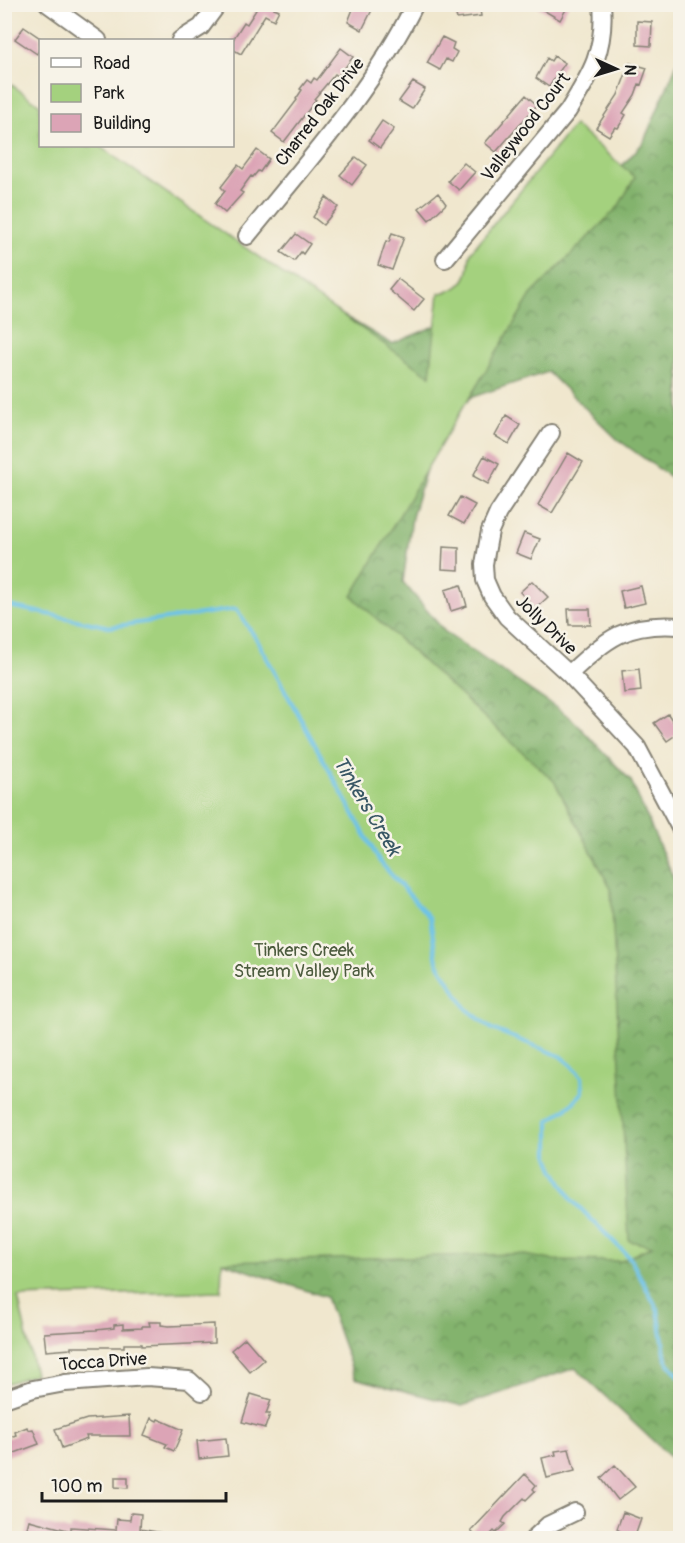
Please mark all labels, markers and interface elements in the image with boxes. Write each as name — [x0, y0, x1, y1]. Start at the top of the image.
legend — [39, 39, 234, 147]
north arrow — [586, 39, 646, 99]
text: Road — [93, 52, 130, 75]
street label: Charred Oak Drive — [270, 53, 370, 171]
text: N — [620, 64, 640, 76]
street label: Valleywood Court — [476, 67, 576, 186]
text: Park — [93, 82, 125, 105]
text: Building — [93, 112, 151, 135]
street label: Jolly Drive — [510, 590, 582, 660]
water label: Tinkers Creek — [328, 752, 407, 862]
park label: Tinkers Creek Stream Valley Park — [234, 939, 375, 983]
street label: Tocca Drive — [58, 1347, 148, 1377]
scale bar — [42, 1465, 226, 1503]
text: 100 m — [51, 1475, 103, 1498]

